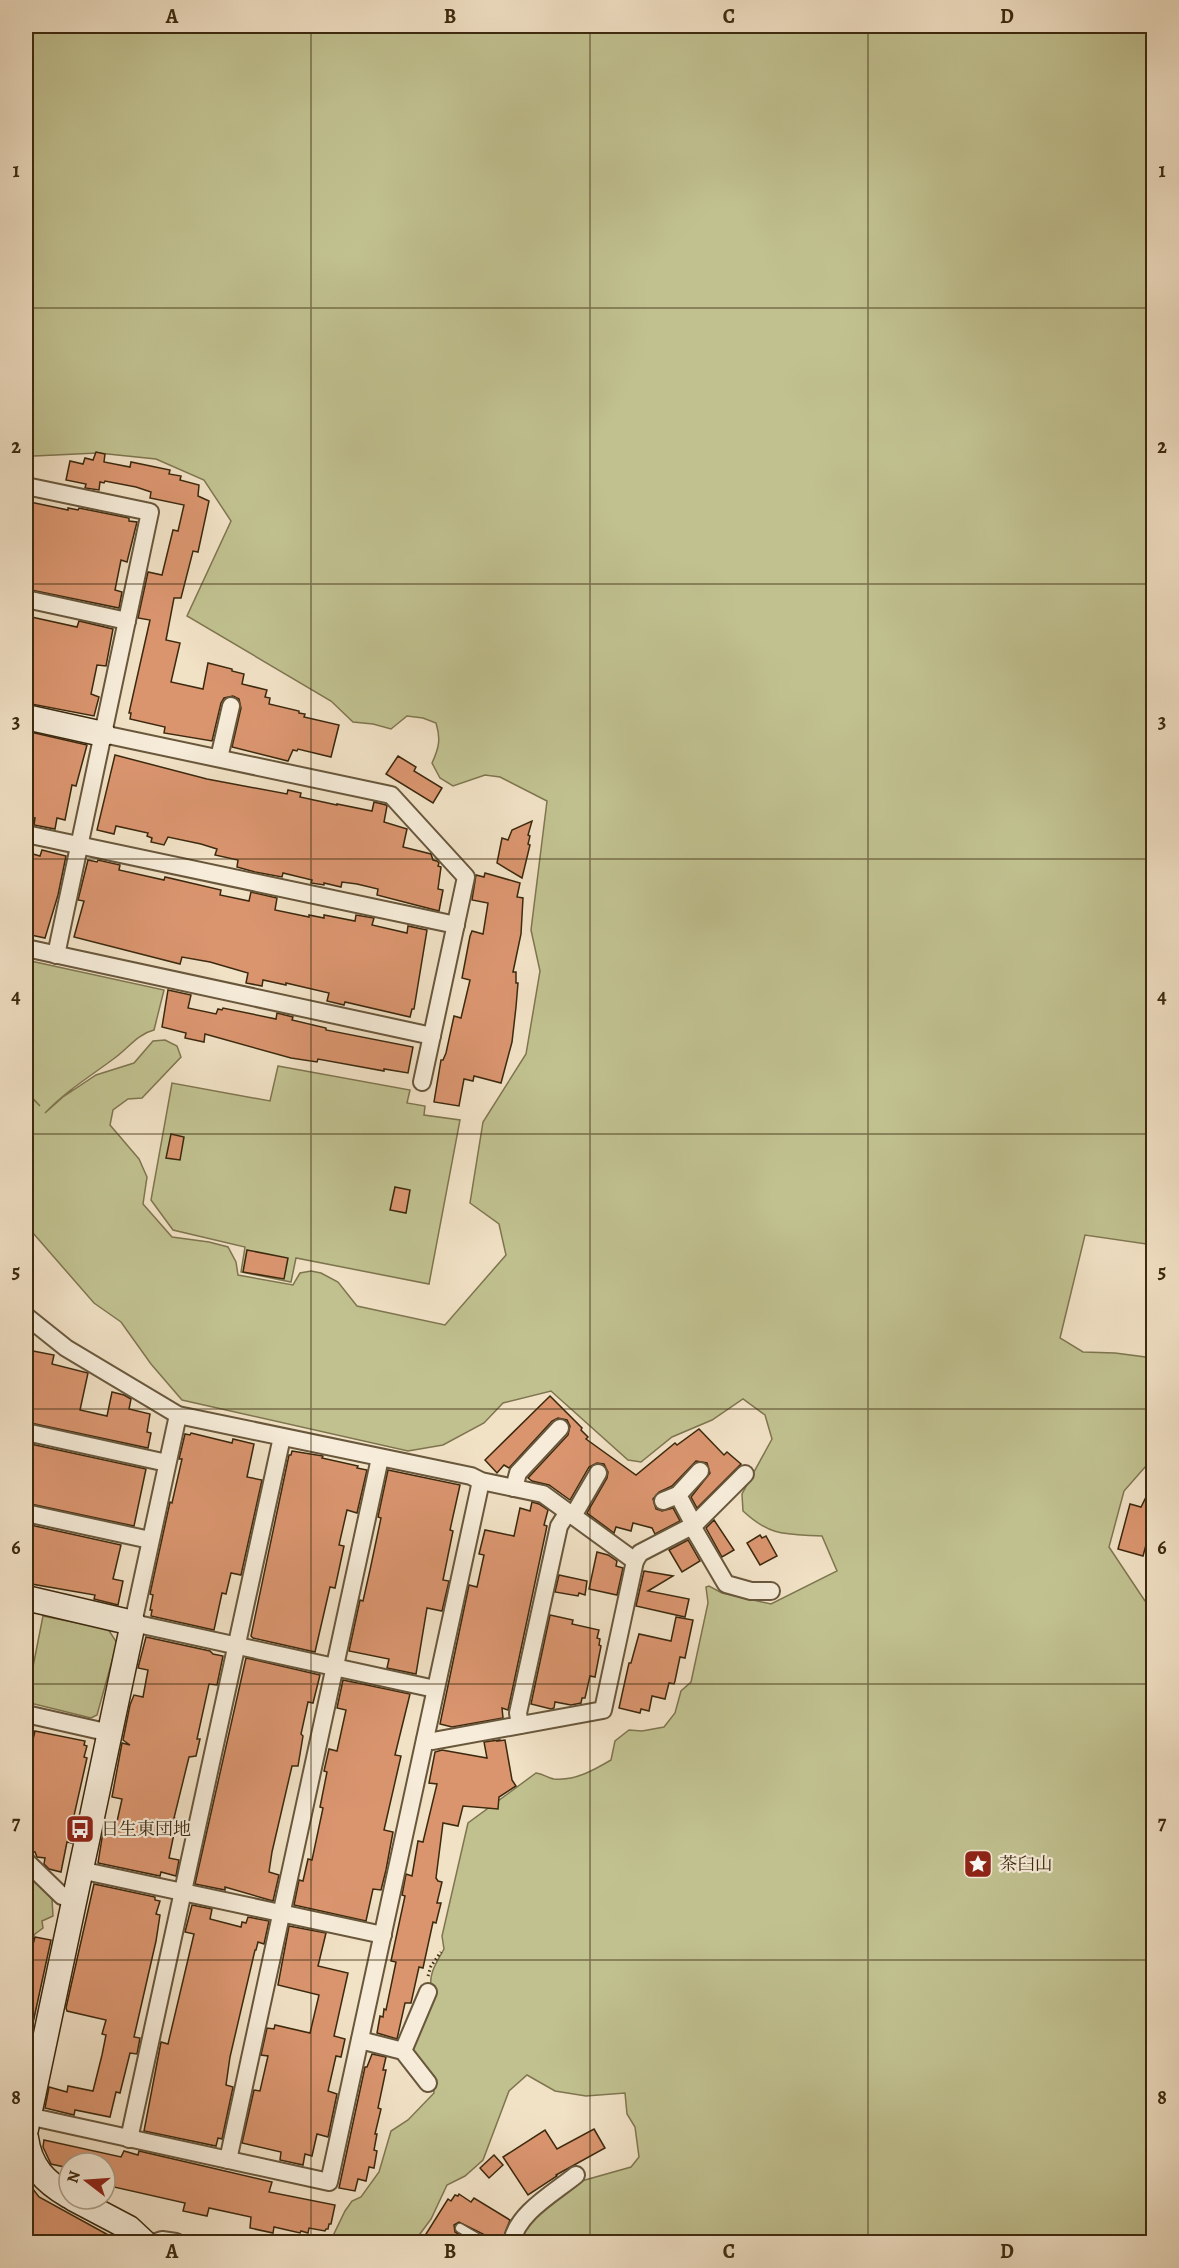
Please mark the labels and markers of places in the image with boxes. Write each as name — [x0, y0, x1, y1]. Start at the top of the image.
bus stop icon: 日生東団地 — [64, 1813, 96, 1845]
place label: 日生東団地 — [101, 1817, 191, 1841]
place icon: 茶臼山 — [962, 1848, 994, 1880]
place label: 茶臼山 — [999, 1852, 1053, 1876]

